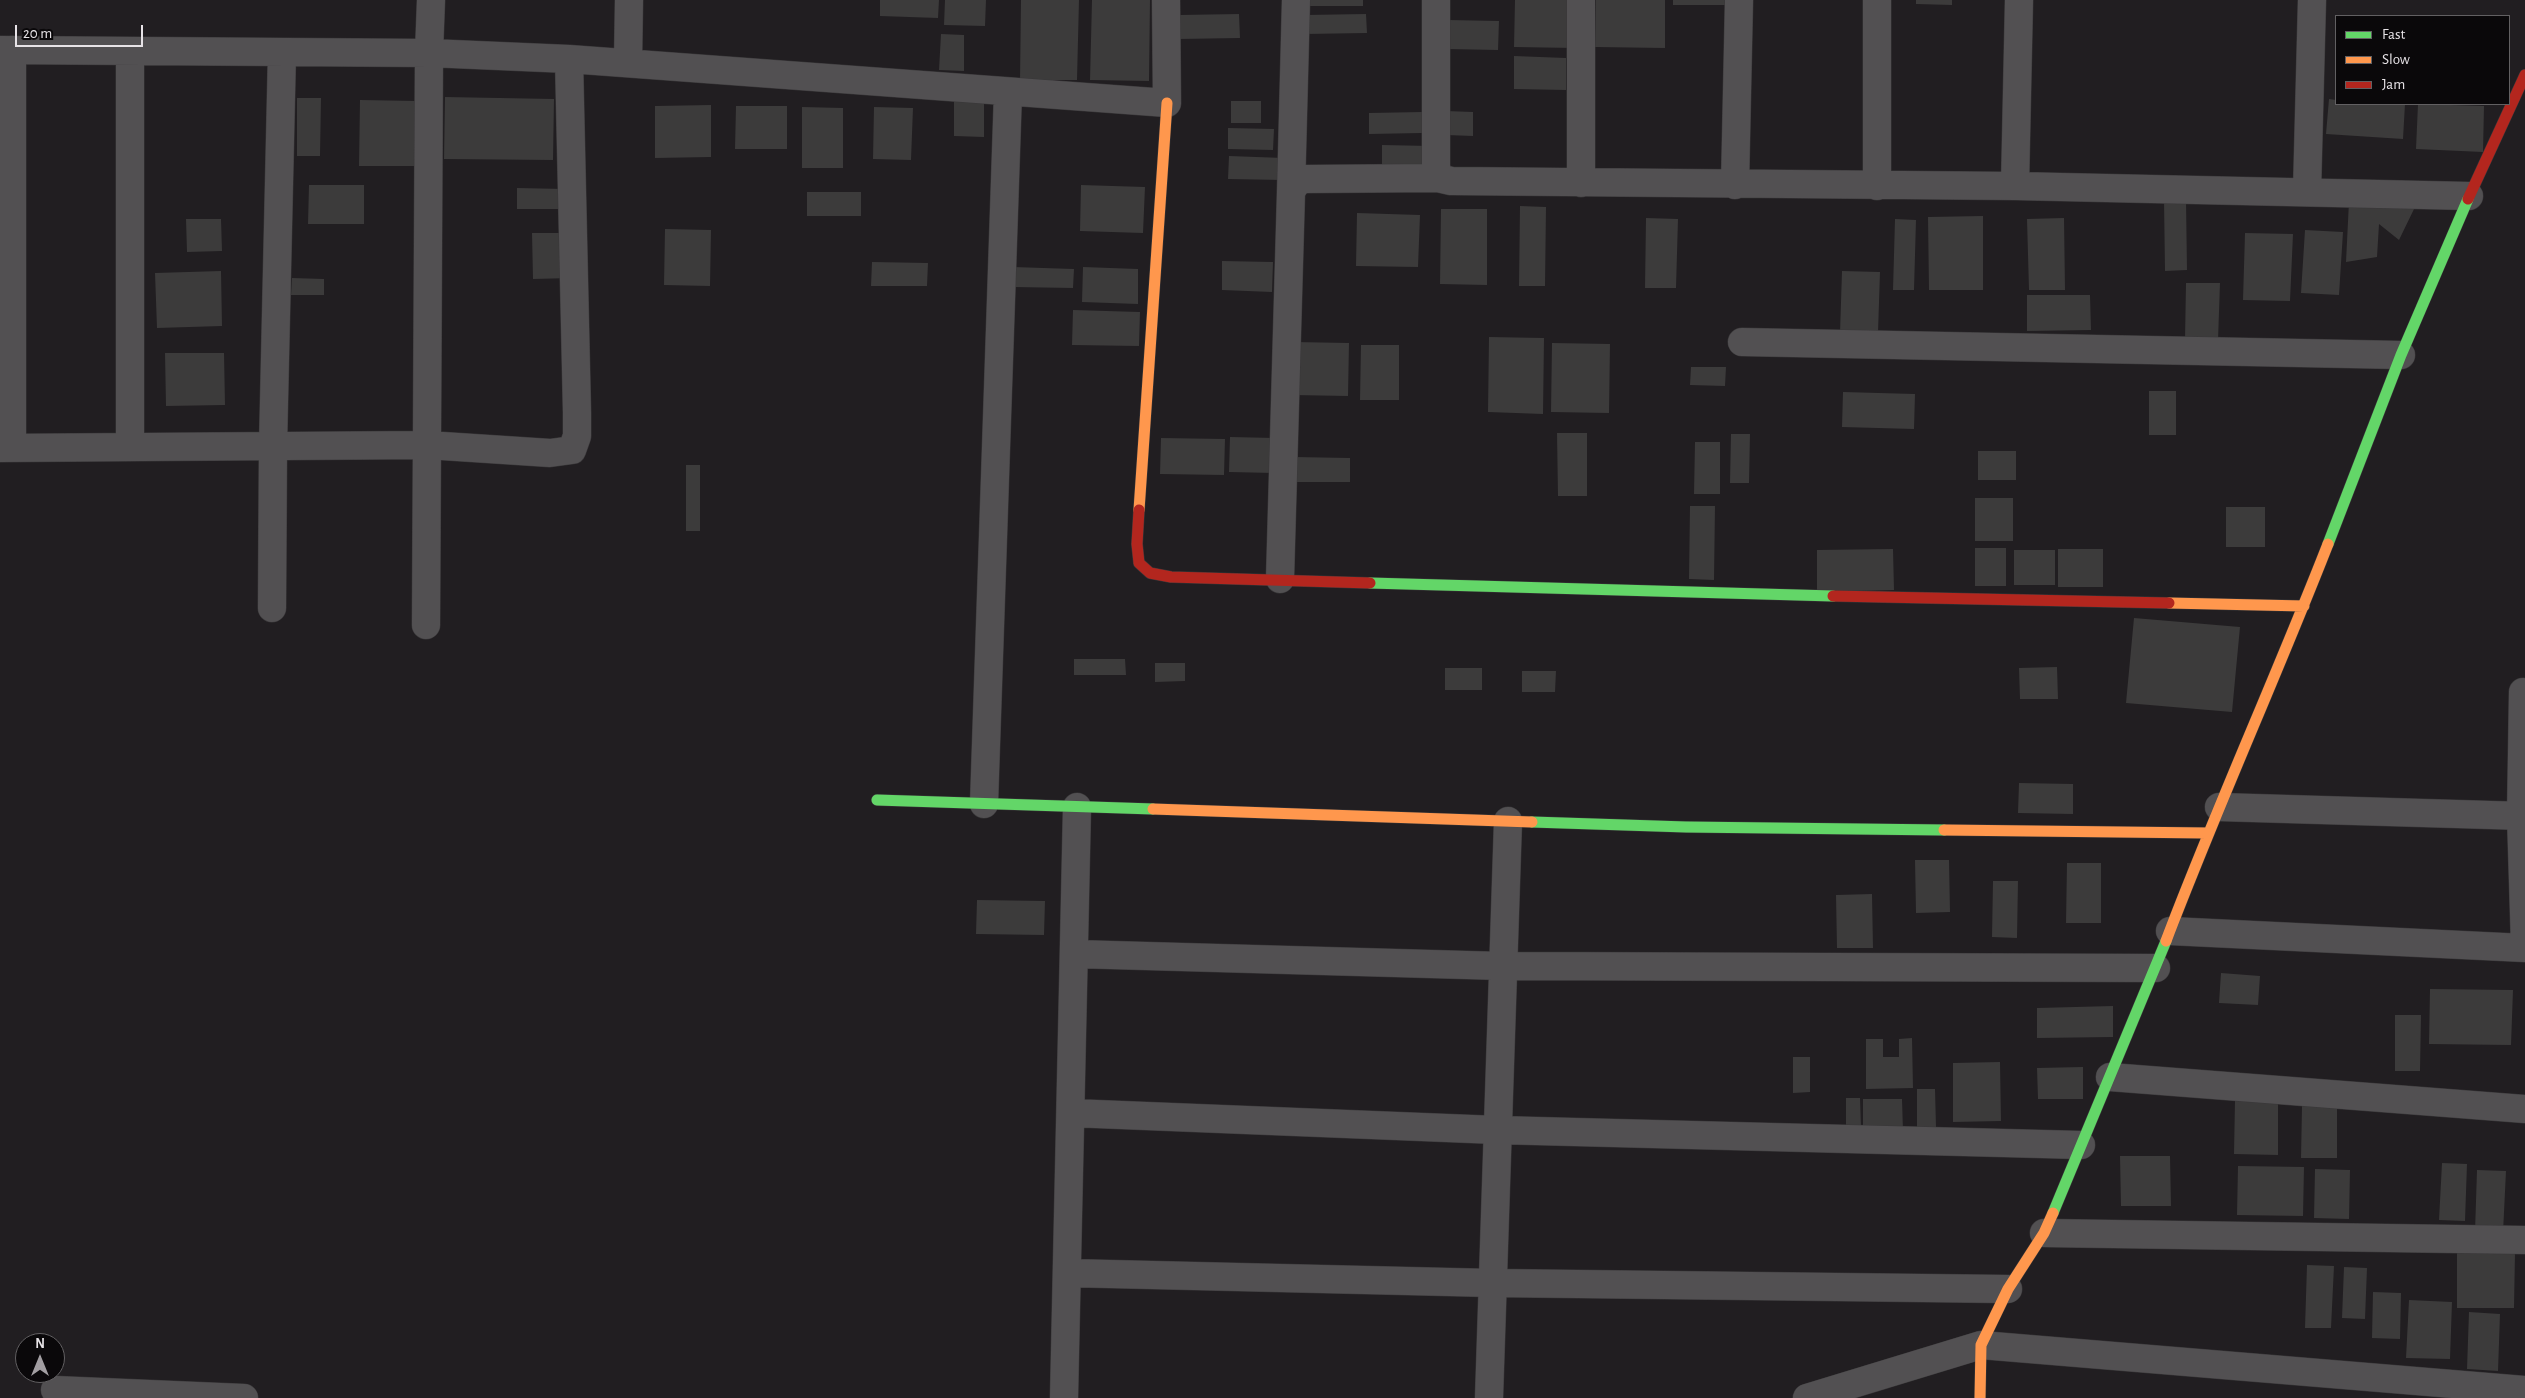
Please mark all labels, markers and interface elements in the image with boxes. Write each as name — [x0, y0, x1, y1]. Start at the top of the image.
scale bar — [18, 15, 145, 47]
legend — [2335, 15, 2510, 105]
text: 20 m — [23, 26, 52, 41]
text: Fast — [2382, 27, 2405, 42]
text: Slow — [2382, 52, 2410, 67]
text: Jam — [2382, 77, 2405, 92]
north arrow — [15, 1333, 65, 1383]
text: N — [35, 1337, 45, 1351]

